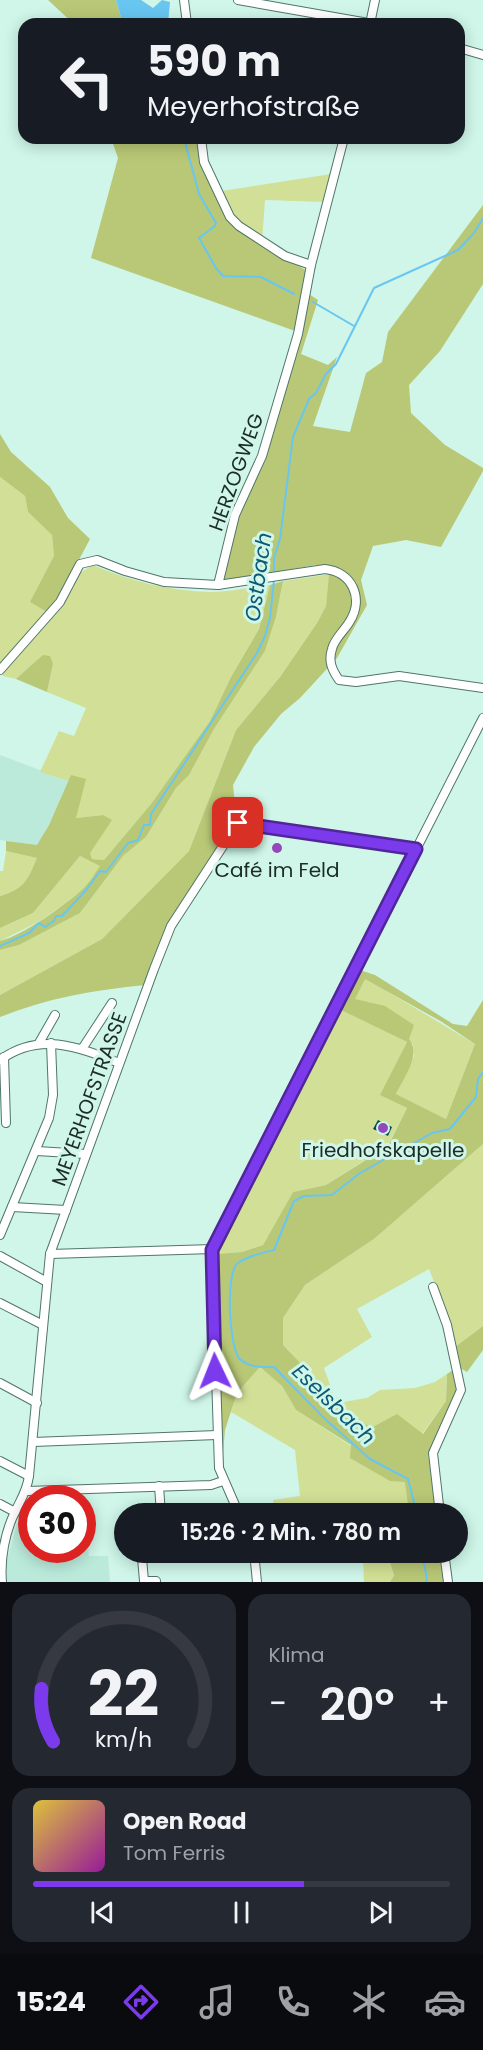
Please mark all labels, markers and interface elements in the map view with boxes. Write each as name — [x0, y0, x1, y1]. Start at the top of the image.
text: 590 m — [147, 32, 281, 91]
icon: left — [48, 42, 126, 120]
text: Meyerhofstraße — [147, 88, 360, 125]
street label: HERZOGWEG — [202, 409, 270, 535]
water label: Ostbach — [237, 531, 279, 623]
pin — [212, 797, 263, 848]
icon: arrive — [221, 806, 254, 839]
marker: Café im Feld — [270, 841, 284, 855]
place label: Café im Feld — [214, 856, 340, 884]
street label: MEYERHOFSTRASSE — [45, 1008, 133, 1190]
marker: Friedhofskapelle — [376, 1121, 390, 1135]
place label: Friedhofskapelle — [302, 1136, 464, 1164]
position arrow — [183, 1339, 247, 1403]
water label: Eselsbach — [286, 1357, 382, 1451]
speed limit sign: 30 — [18, 1485, 96, 1563]
text: 15:26 · 2 Min. · 780 m — [181, 1517, 401, 1548]
text: Klima — [269, 1641, 324, 1669]
text: 22 — [88, 1650, 159, 1738]
text: 20° — [320, 1673, 395, 1736]
text: − — [269, 1680, 287, 1727]
text: + — [427, 1680, 450, 1727]
text: km/h — [95, 1724, 152, 1755]
text: Open Road — [123, 1806, 247, 1837]
text: Tom Ferris — [123, 1839, 225, 1867]
icon: previous — [86, 1896, 119, 1929]
icon: pause — [225, 1896, 258, 1929]
icon: next — [364, 1896, 397, 1929]
icon: directions — [120, 1981, 162, 2023]
icon: music — [196, 1981, 238, 2023]
icon: phone — [272, 1981, 314, 2023]
icon: climate — [348, 1981, 390, 2023]
icon: car — [424, 1981, 466, 2023]
text: 15:24 — [17, 1983, 86, 2020]

